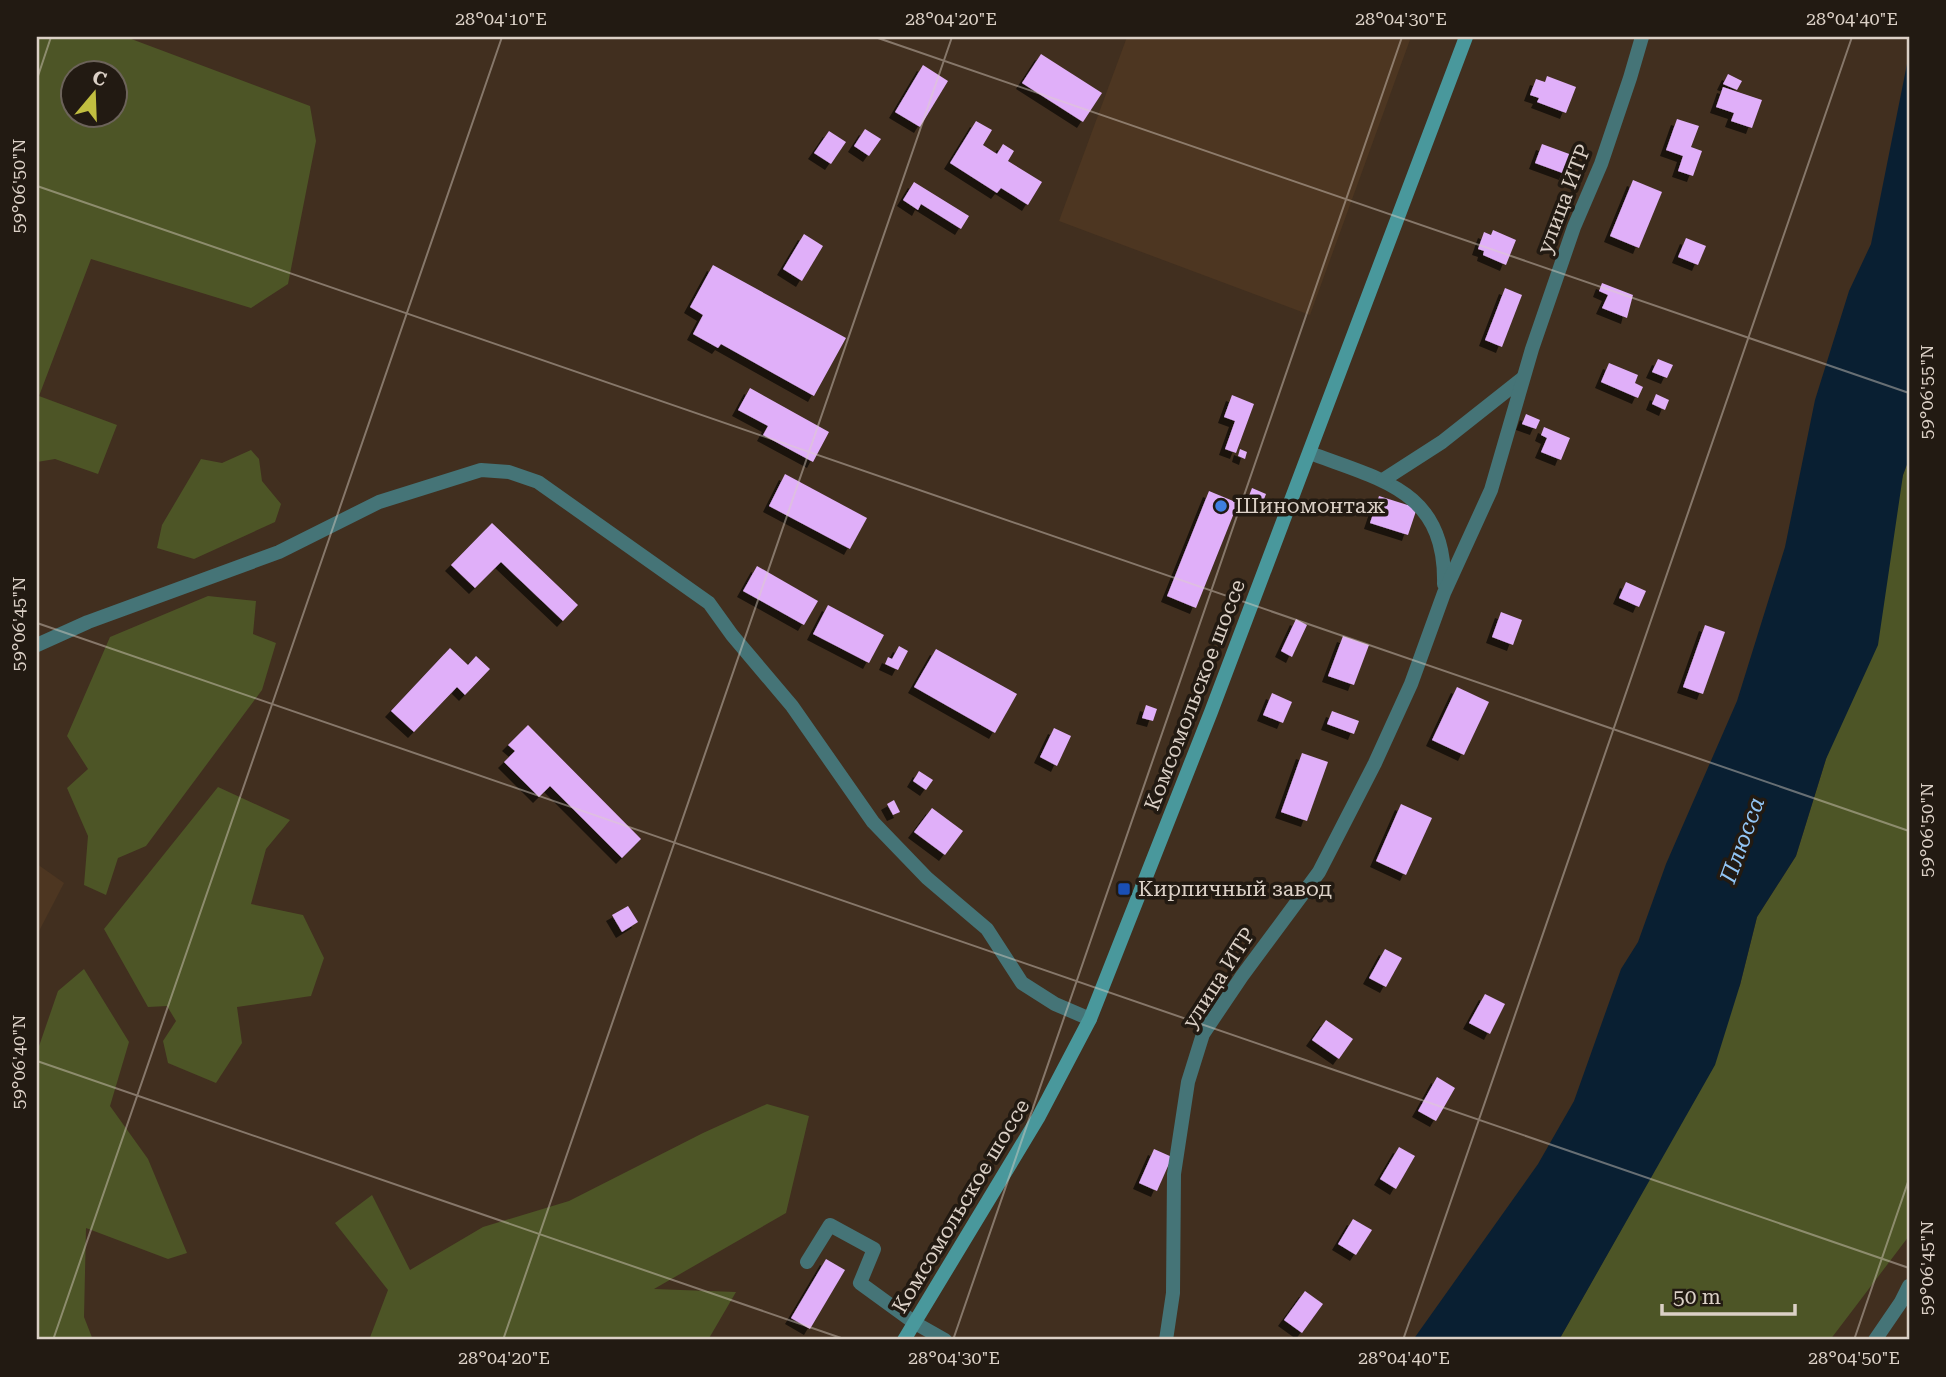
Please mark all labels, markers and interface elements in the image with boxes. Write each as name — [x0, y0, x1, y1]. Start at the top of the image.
text: 28°04'10"E — [455, 8, 547, 29]
text: 28°04'20"E — [905, 8, 997, 29]
text: 28°04'30"E — [1355, 8, 1447, 29]
text: 28°04'40"E — [1806, 8, 1898, 29]
north arrow — [60, 60, 130, 130]
text: С — [89, 65, 109, 91]
text: 59°06'50"N — [8, 139, 29, 233]
street label: улица ИТР — [1532, 141, 1596, 257]
text: 59°06'55"N — [1916, 345, 1937, 439]
place label: Шиномонтаж — [1235, 494, 1386, 518]
marker: Шиномонтаж — [1213, 498, 1229, 514]
street label: Комсомольское шоссе — [1140, 576, 1250, 814]
text: 59°06'45"N — [8, 577, 29, 671]
text: 59°06'50"N — [1916, 783, 1937, 877]
water label: Плюсса — [1714, 793, 1771, 888]
place label: Кирпичный завод — [1138, 877, 1332, 901]
marker: Кирпичный завод — [1116, 881, 1132, 897]
street label: улица ИТР — [1178, 923, 1260, 1033]
text: 59°06'40"N — [8, 1015, 29, 1109]
street label: Комсомольское шоссе — [888, 1095, 1034, 1317]
text: 59°06'45"N — [1916, 1221, 1937, 1315]
scale bar — [1662, 1272, 1796, 1316]
text: 50 m — [1673, 1285, 1721, 1309]
text: 28°04'20"E — [458, 1347, 550, 1368]
text: 28°04'30"E — [908, 1347, 1000, 1368]
text: 28°04'40"E — [1358, 1347, 1450, 1368]
text: 28°04'50"E — [1808, 1347, 1900, 1368]

